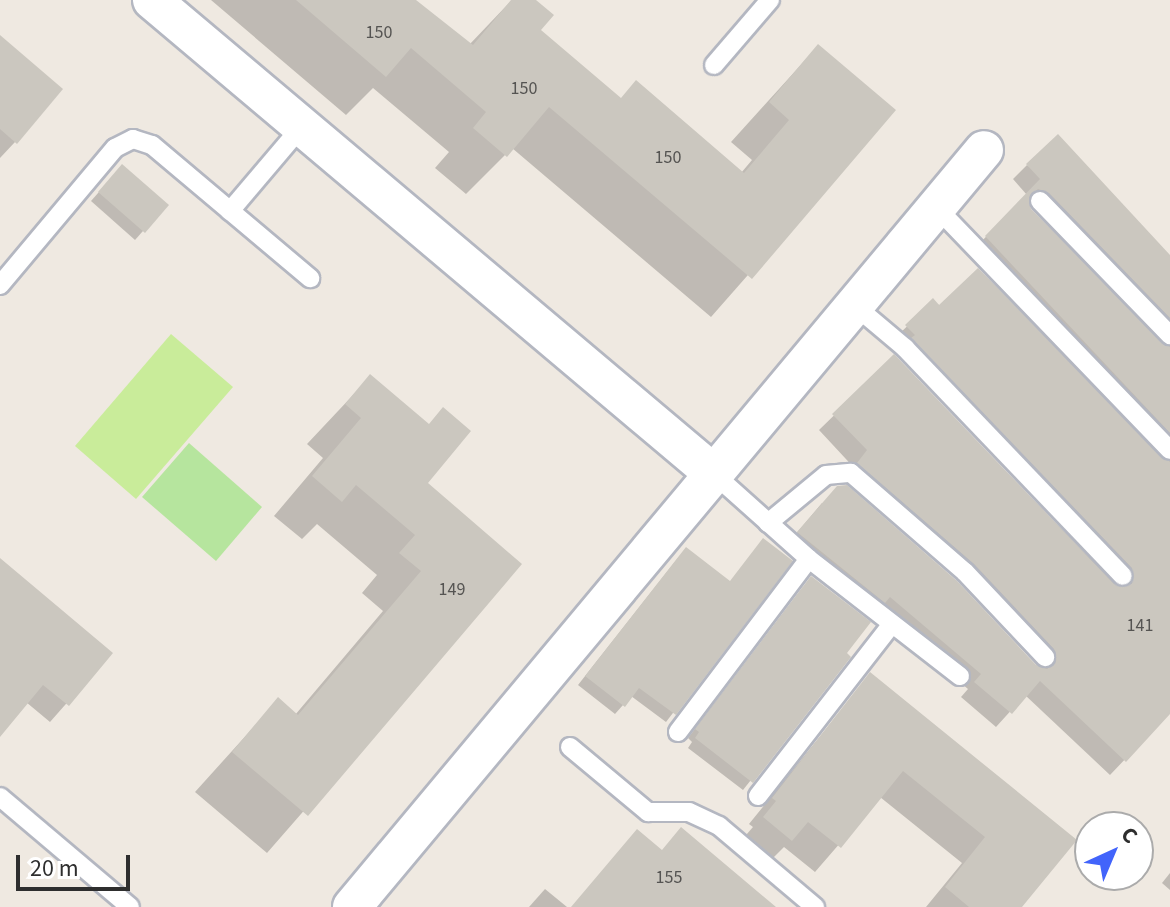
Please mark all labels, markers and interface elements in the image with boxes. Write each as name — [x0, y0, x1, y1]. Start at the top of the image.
house number: 150 — [366, 22, 392, 44]
house number: 150 — [511, 78, 537, 100]
house number: 150 — [655, 147, 681, 169]
house number: 149 — [439, 579, 465, 601]
house number: 141 — [1127, 615, 1153, 637]
north arrow — [1074, 811, 1154, 891]
text: С — [1114, 819, 1145, 851]
scale bar — [20, 839, 134, 889]
text: 20 m — [30, 851, 79, 886]
house number: 155 — [656, 867, 682, 889]

